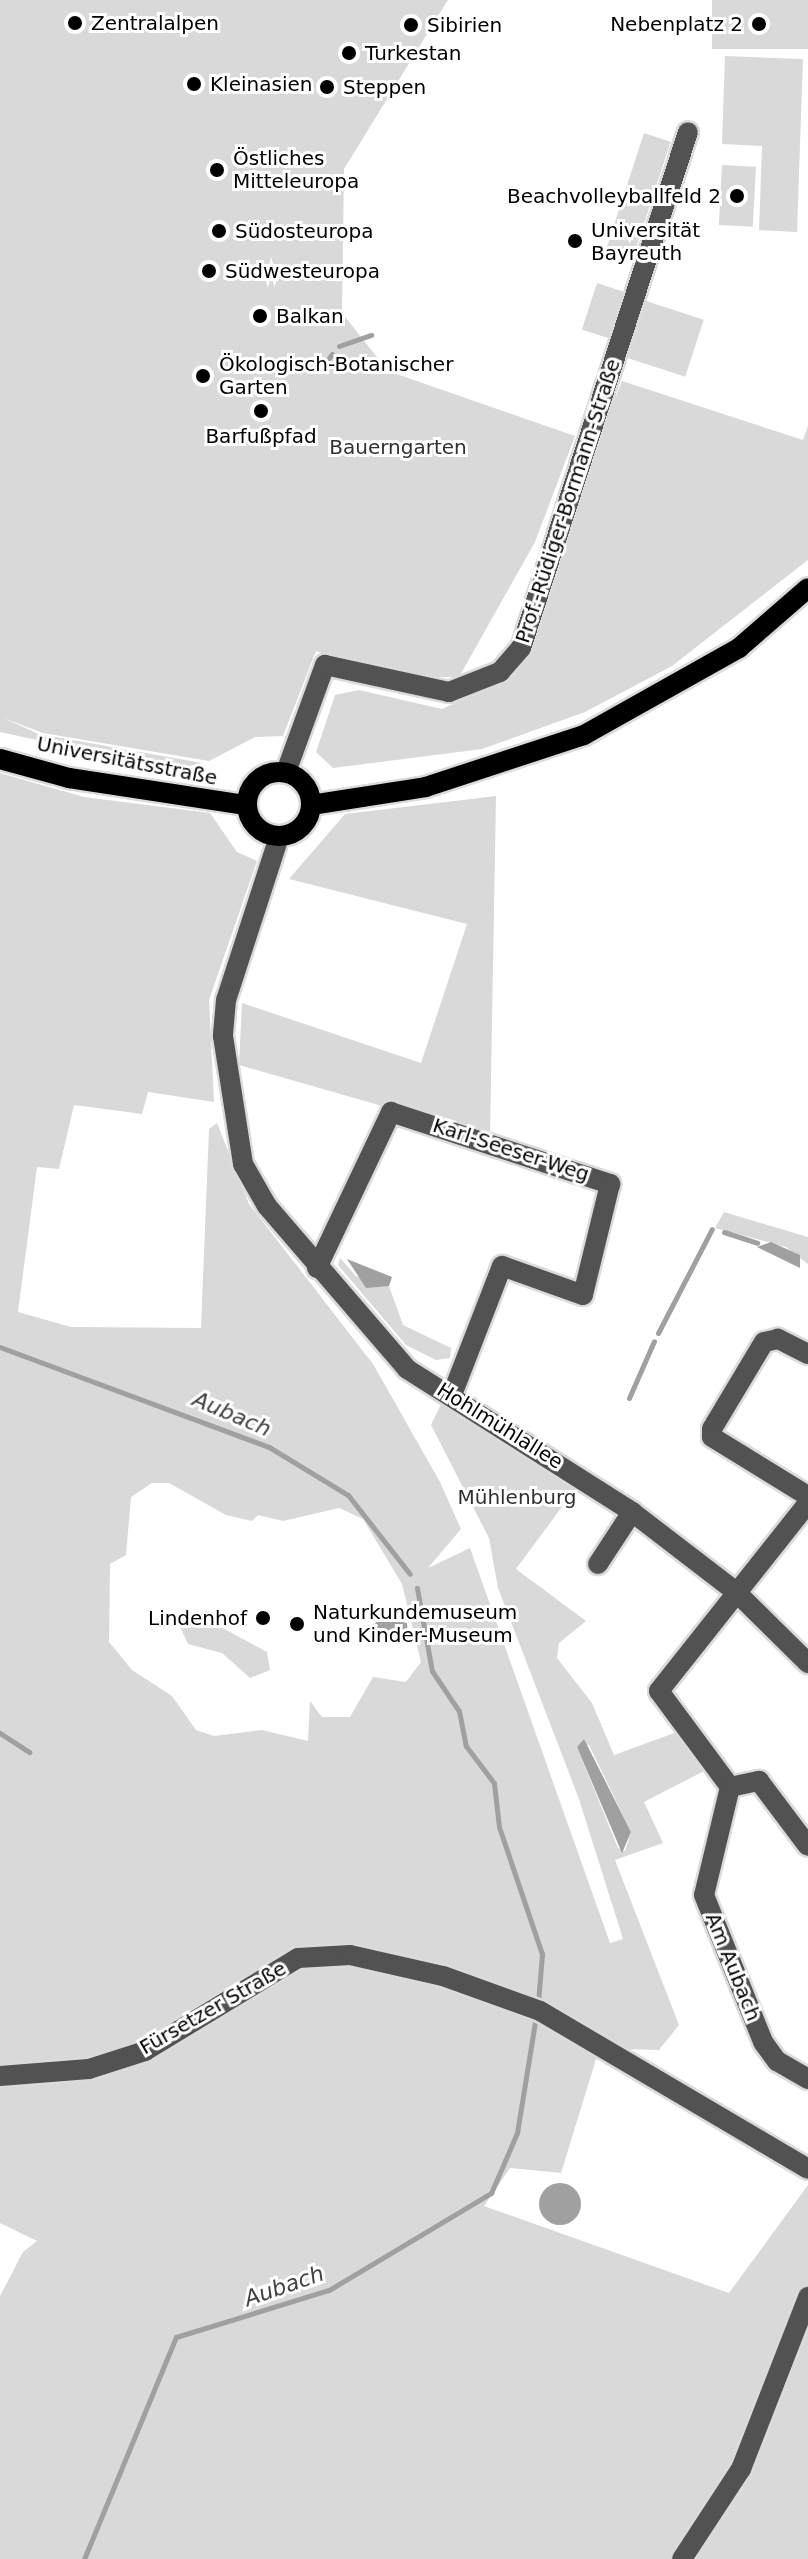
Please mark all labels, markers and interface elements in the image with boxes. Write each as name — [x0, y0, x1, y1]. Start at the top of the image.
place label: Zentralalpen — [91, 11, 219, 35]
place label: Nebenplatz 2 — [610, 12, 743, 36]
place label: Sibirien — [427, 13, 502, 37]
marker: Zentralalpen — [66, 14, 84, 32]
marker: Nebenplatz 2 — [750, 15, 768, 33]
marker: Sibirien — [402, 16, 420, 34]
place label: Turkestan — [365, 41, 461, 65]
marker: Turkestan — [340, 44, 358, 62]
place label: Kleinasien — [210, 72, 312, 96]
marker: Kleinasien — [185, 75, 203, 93]
place label: Steppen — [343, 75, 426, 99]
marker: Steppen — [318, 78, 336, 96]
place label: Östliches Mitteleuropa — [233, 146, 359, 193]
marker: Östliches Mitteleuropa — [208, 161, 226, 179]
place label: Beachvolleyballfeld 2 — [507, 184, 721, 208]
marker: Beachvolleyballfeld 2 — [728, 187, 746, 205]
place label: Universität Bayreuth — [591, 218, 700, 265]
place label: Südosteuropa — [235, 219, 374, 243]
marker: Südosteuropa — [210, 222, 228, 240]
marker: Universität Bayreuth — [566, 232, 584, 250]
place label: Südwesteuropa — [225, 259, 380, 283]
marker: Südwesteuropa — [200, 262, 218, 280]
place label: Balkan — [276, 304, 344, 328]
marker: Balkan — [251, 307, 269, 325]
place label: Ökologisch-Botanischer Garten — [219, 352, 453, 399]
street label: Prof.-Rüdiger-Bormann-Straße — [511, 356, 625, 646]
marker: Ökologisch-Botanischer Garten — [194, 367, 212, 385]
marker: Barfußpfad — [252, 402, 270, 420]
place label: Barfußpfad — [205, 424, 317, 448]
park label: Bauerngarten — [329, 435, 467, 459]
street label: Universitätsstraße — [35, 732, 219, 790]
street label: Karl-Seeser-Weg — [430, 1113, 592, 1187]
street label: Hohlmühlallee — [433, 1378, 567, 1474]
water label: Aubach — [189, 1386, 275, 1442]
park label: Mühlenburg — [457, 1485, 577, 1509]
place label: Naturkundemuseum und Kinder-Museum — [313, 1600, 517, 1647]
place label: Lindenhof — [148, 1606, 247, 1630]
marker: Lindenhof — [254, 1609, 272, 1627]
marker: Naturkundemuseum und Kinder-Museum — [288, 1615, 306, 1633]
street label: Am Aubach — [700, 1909, 766, 2025]
street label: Fürsetzer Straße — [135, 1956, 291, 2060]
water label: Aubach — [241, 2260, 327, 2312]

